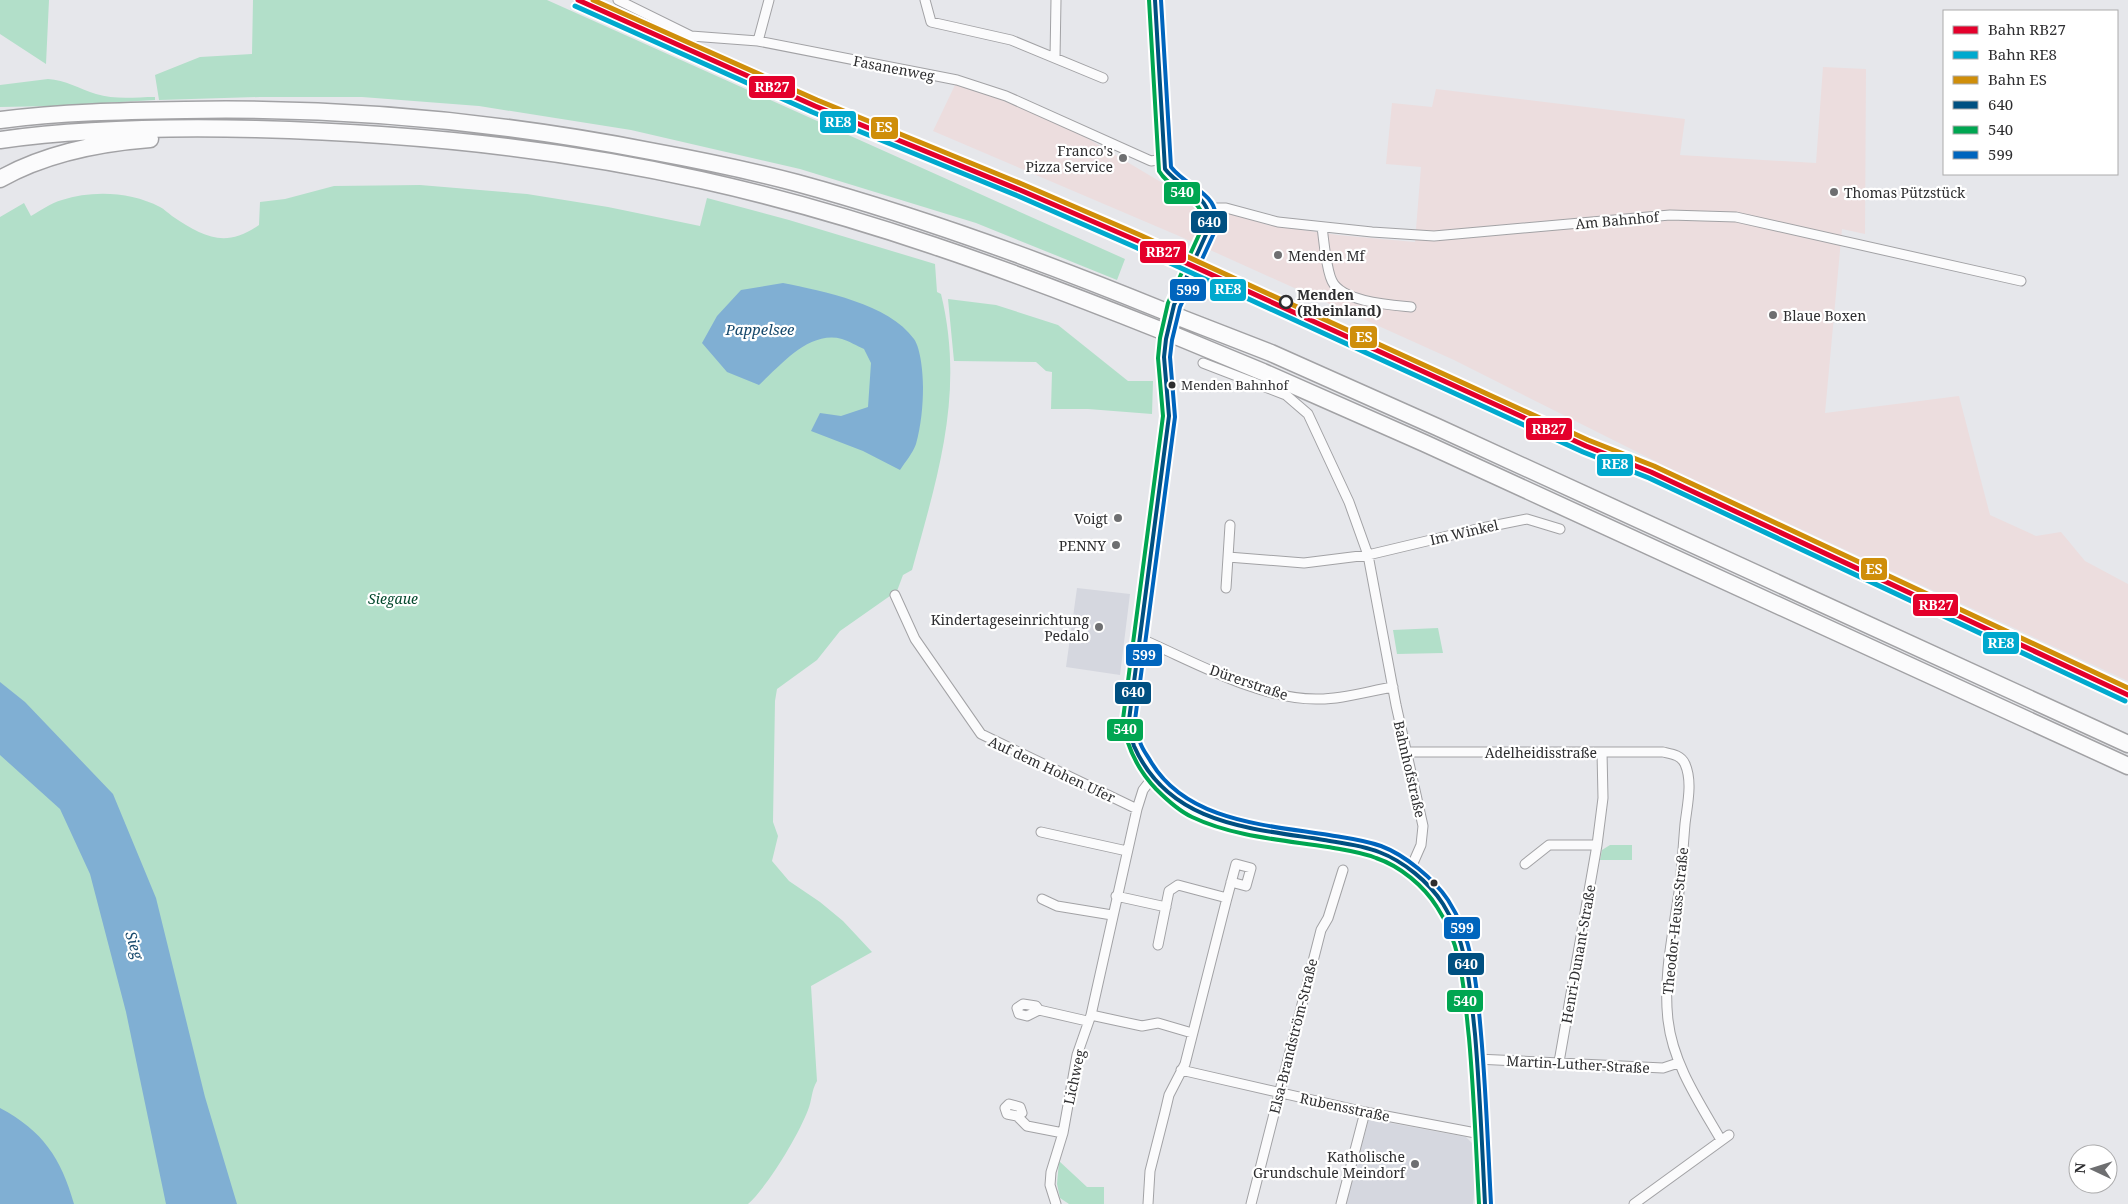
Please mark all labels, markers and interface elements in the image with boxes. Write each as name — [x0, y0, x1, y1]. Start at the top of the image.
legend — [1943, 10, 2118, 175]
text: Bahn RB27 — [1988, 19, 2066, 39]
text: Bahn RE8 — [1988, 44, 2057, 64]
street label: Fasanenweg — [852, 51, 937, 85]
text: Bahn ES — [1988, 69, 2047, 89]
line badge: RB27 — [748, 75, 796, 99]
text: RB27 — [754, 77, 790, 96]
text: 640 — [1988, 94, 2013, 114]
line badge: RE8 — [819, 110, 857, 134]
text: RE8 — [824, 112, 852, 131]
line badge: ES — [870, 116, 899, 140]
text: ES — [875, 117, 893, 136]
text: 540 — [1988, 119, 2013, 139]
place label: Franco's Pizza Service — [1026, 141, 1113, 176]
text: 599 — [1988, 144, 2013, 164]
marker: Franco's Pizza Service — [1117, 152, 1129, 164]
line badge: 540 — [1163, 181, 1201, 205]
text: 540 — [1170, 182, 1194, 201]
place label: Thomas Pützstück — [1844, 183, 1966, 202]
marker: Thomas Pützstück — [1828, 186, 1840, 198]
street label: Am Bahnhof — [1574, 207, 1661, 233]
line badge: 640 — [1190, 210, 1228, 234]
text: 640 — [1197, 212, 1221, 231]
line badge: RB27 — [1139, 240, 1187, 264]
text: RB27 — [1145, 242, 1181, 261]
place label: Menden Mf — [1288, 246, 1367, 265]
marker: Menden Mf — [1272, 249, 1284, 261]
line badge: 599 — [1169, 278, 1207, 302]
line badge: RE8 — [1209, 278, 1247, 302]
text: RE8 — [1214, 279, 1242, 298]
text: 599 — [1176, 280, 1200, 299]
place label: Menden (Rheinland) — [1297, 285, 1382, 320]
marker: Menden (Rheinland) — [1279, 295, 1293, 309]
place label: Blaue Boxen — [1783, 306, 1866, 325]
marker: Blaue Boxen — [1767, 309, 1779, 321]
water label: Pappelsee — [724, 319, 795, 339]
line badge: ES — [1349, 325, 1378, 349]
text: ES — [1355, 327, 1373, 346]
place label: Menden Bahnhof — [1181, 376, 1289, 394]
marker: Menden Bahnhof — [1167, 380, 1177, 390]
line badge: RB27 — [1525, 417, 1573, 441]
text: RB27 — [1531, 419, 1567, 438]
line badge: RE8 — [1596, 453, 1634, 477]
text: RE8 — [1601, 454, 1629, 473]
place label: Voigt — [1074, 509, 1108, 528]
marker: Voigt — [1112, 512, 1124, 524]
street label: Im Winkel — [1428, 515, 1501, 549]
place label: PENNY — [1059, 536, 1106, 555]
marker: PENNY — [1110, 539, 1122, 551]
line badge: ES — [1860, 557, 1888, 581]
text: ES — [1865, 559, 1883, 578]
park label: Siegaue — [368, 589, 418, 608]
line badge: RB27 — [1912, 593, 1959, 617]
text: RB27 — [1918, 595, 1954, 614]
place label: Kindertageseinrichtung Pedalo — [931, 610, 1089, 645]
marker: Kindertageseinrichtung Pedalo — [1093, 621, 1105, 633]
line badge: RE8 — [1982, 631, 2020, 655]
text: RE8 — [1987, 633, 2015, 652]
line badge: 599 — [1125, 643, 1163, 667]
text: 599 — [1132, 645, 1156, 664]
street label: Dürerstraße — [1207, 660, 1291, 704]
line badge: 640 — [1114, 681, 1152, 705]
text: 640 — [1121, 682, 1145, 701]
line badge: 540 — [1106, 718, 1144, 742]
text: 540 — [1113, 719, 1137, 738]
street label: Bahnhofstraße — [1390, 719, 1430, 819]
street label: Auf dem Hohen Ufer — [986, 731, 1119, 807]
street label: Adelheidisstraße — [1485, 743, 1597, 762]
street label: Theodor-Heuss-Straße — [1658, 846, 1692, 996]
unlabelled marker — [1429, 878, 1439, 888]
street label: Henri-Dunant-Straße — [1556, 883, 1600, 1025]
line badge: 599 — [1443, 916, 1481, 940]
text: 599 — [1450, 918, 1474, 937]
water label: Sieg — [121, 928, 149, 962]
line badge: 640 — [1447, 952, 1485, 976]
text: 640 — [1454, 954, 1478, 973]
street label: Elsa-Brandström-Straße — [1265, 956, 1321, 1116]
line badge: 540 — [1446, 989, 1484, 1013]
text: 540 — [1453, 991, 1477, 1010]
street label: Lichweg — [1059, 1047, 1089, 1106]
street label: Martin-Luther-Straße — [1506, 1051, 1650, 1077]
street label: Rubensstraße — [1298, 1088, 1392, 1126]
north arrow — [2068, 1144, 2118, 1194]
place label: Katholische Grundschule Meindorf — [1253, 1147, 1407, 1182]
marker: Katholische Grundschule Meindorf — [1409, 1158, 1421, 1170]
text: N — [2070, 1162, 2089, 1174]

